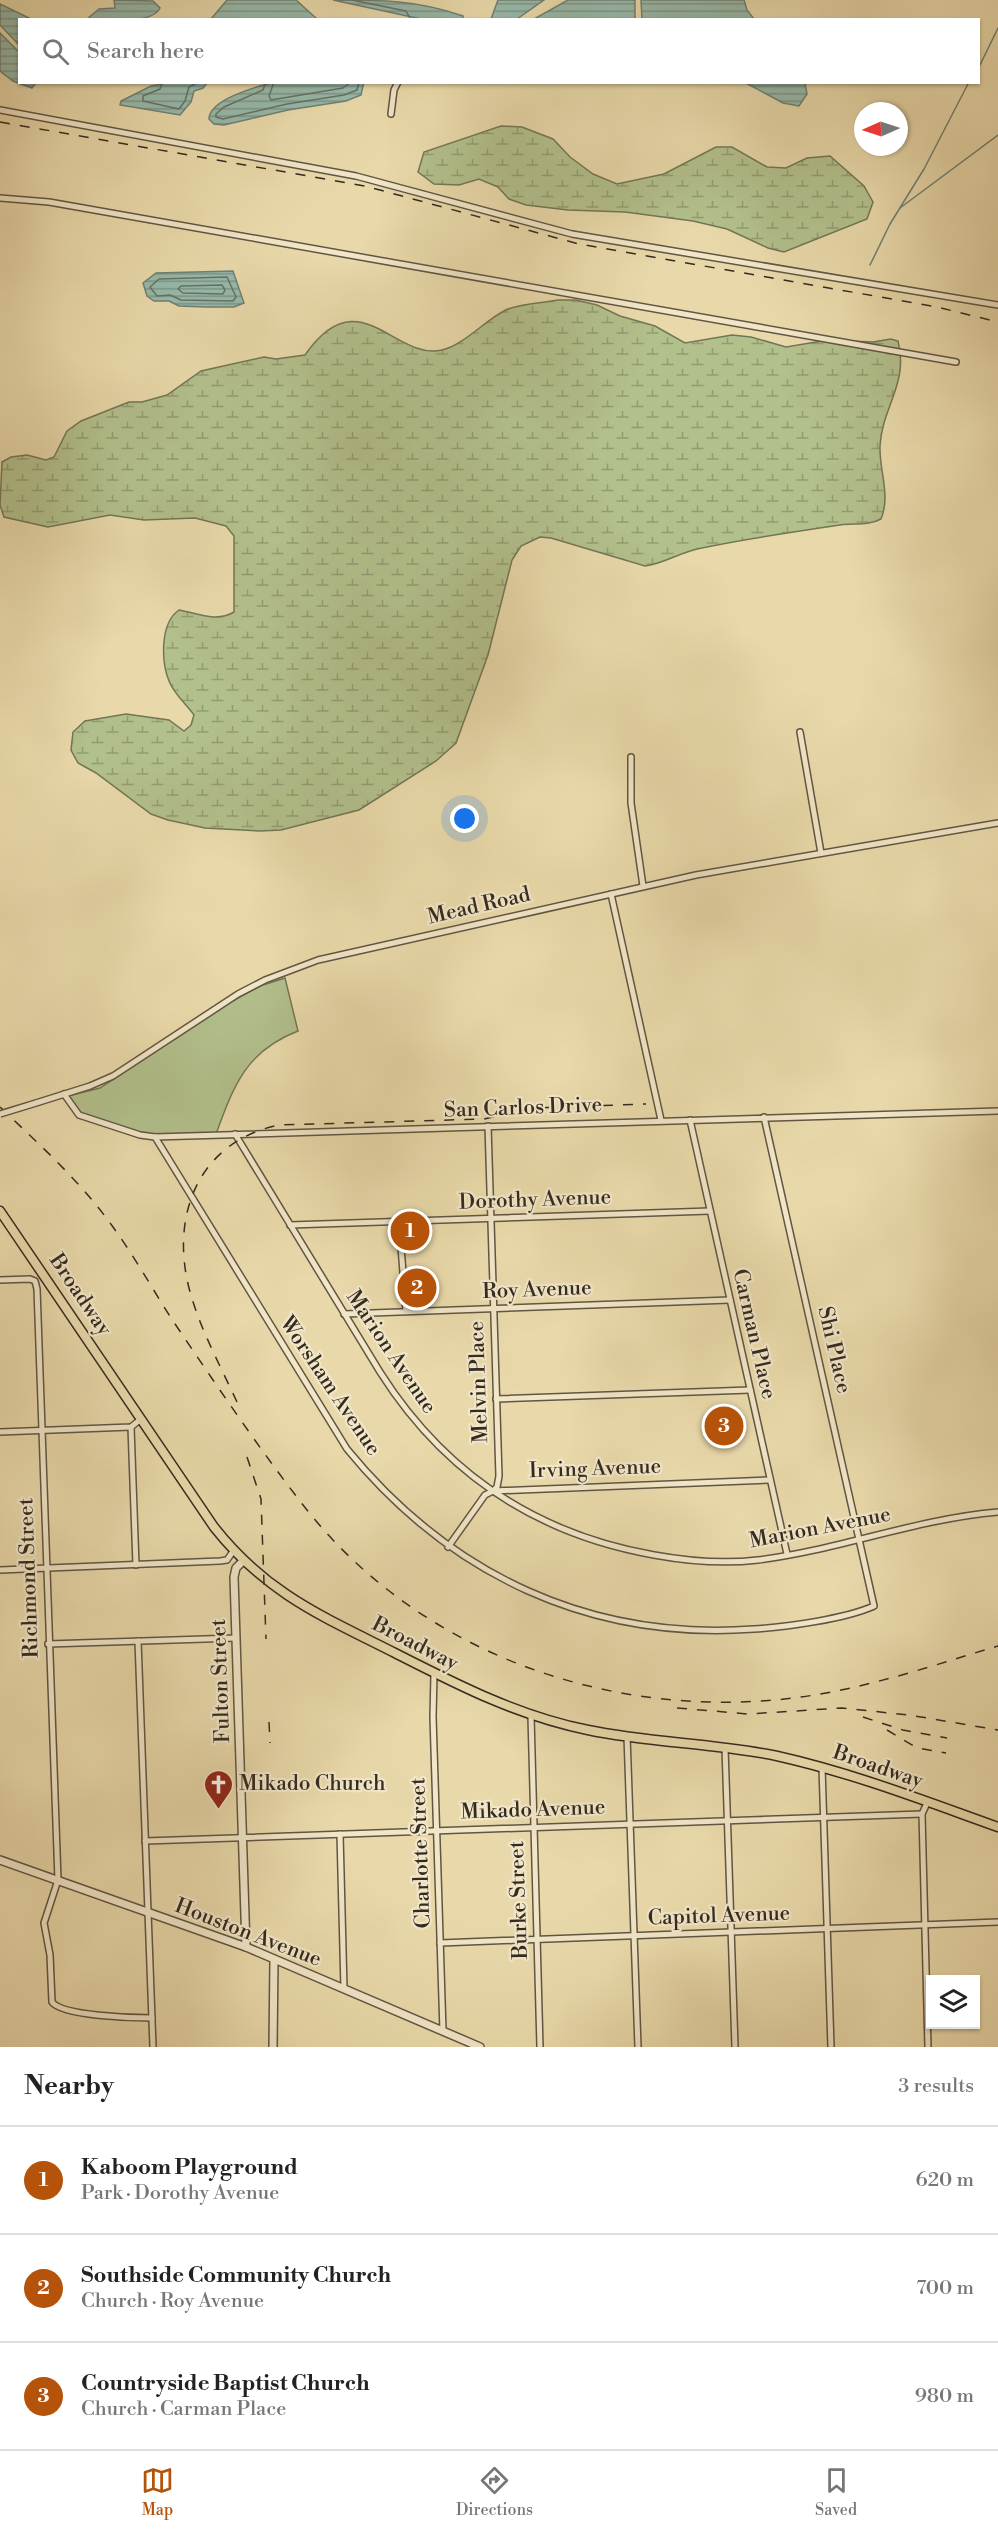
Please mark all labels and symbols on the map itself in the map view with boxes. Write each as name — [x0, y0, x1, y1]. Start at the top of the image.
north arrow — [854, 102, 908, 156]
your location — [450, 804, 479, 833]
street label: Mead Road — [425, 882, 533, 930]
street label: San Carlos Drive — [443, 1092, 603, 1124]
street label: Dorothy Avenue — [458, 1184, 612, 1216]
pin: 1 — [390, 1208, 430, 1254]
street label: Broadway — [43, 1248, 117, 1342]
pin: 2 — [398, 1266, 436, 1310]
street label: Carman Place — [726, 1266, 782, 1402]
street label: Roy Avenue — [482, 1275, 592, 1305]
street label: Marion Avenue — [340, 1285, 442, 1419]
street label: Shi Place — [811, 1304, 857, 1396]
street label: Worsham Avenue — [273, 1310, 386, 1461]
street label: Melvin Place — [464, 1320, 494, 1444]
pin: 3 — [704, 1404, 744, 1448]
street label: Irving Avenue — [528, 1454, 662, 1484]
street label: Richmond Street — [13, 1497, 45, 1659]
street label: Marion Avenue — [747, 1502, 893, 1554]
street label: Broadway — [367, 1611, 463, 1677]
street label: Fulton Street — [206, 1618, 236, 1744]
street label: Broadway — [829, 1739, 927, 1795]
church icon: Mikado Church — [202, 1768, 234, 1810]
place label: Mikado Church — [239, 1771, 386, 1797]
street label: Charlotte Street — [405, 1777, 437, 1929]
street label: Mikado Avenue — [460, 1794, 606, 1826]
street label: Burke Street — [504, 1840, 534, 1961]
street label: Houston Avenue — [171, 1893, 325, 1973]
street label: Capitol Avenue — [647, 1901, 791, 1931]

